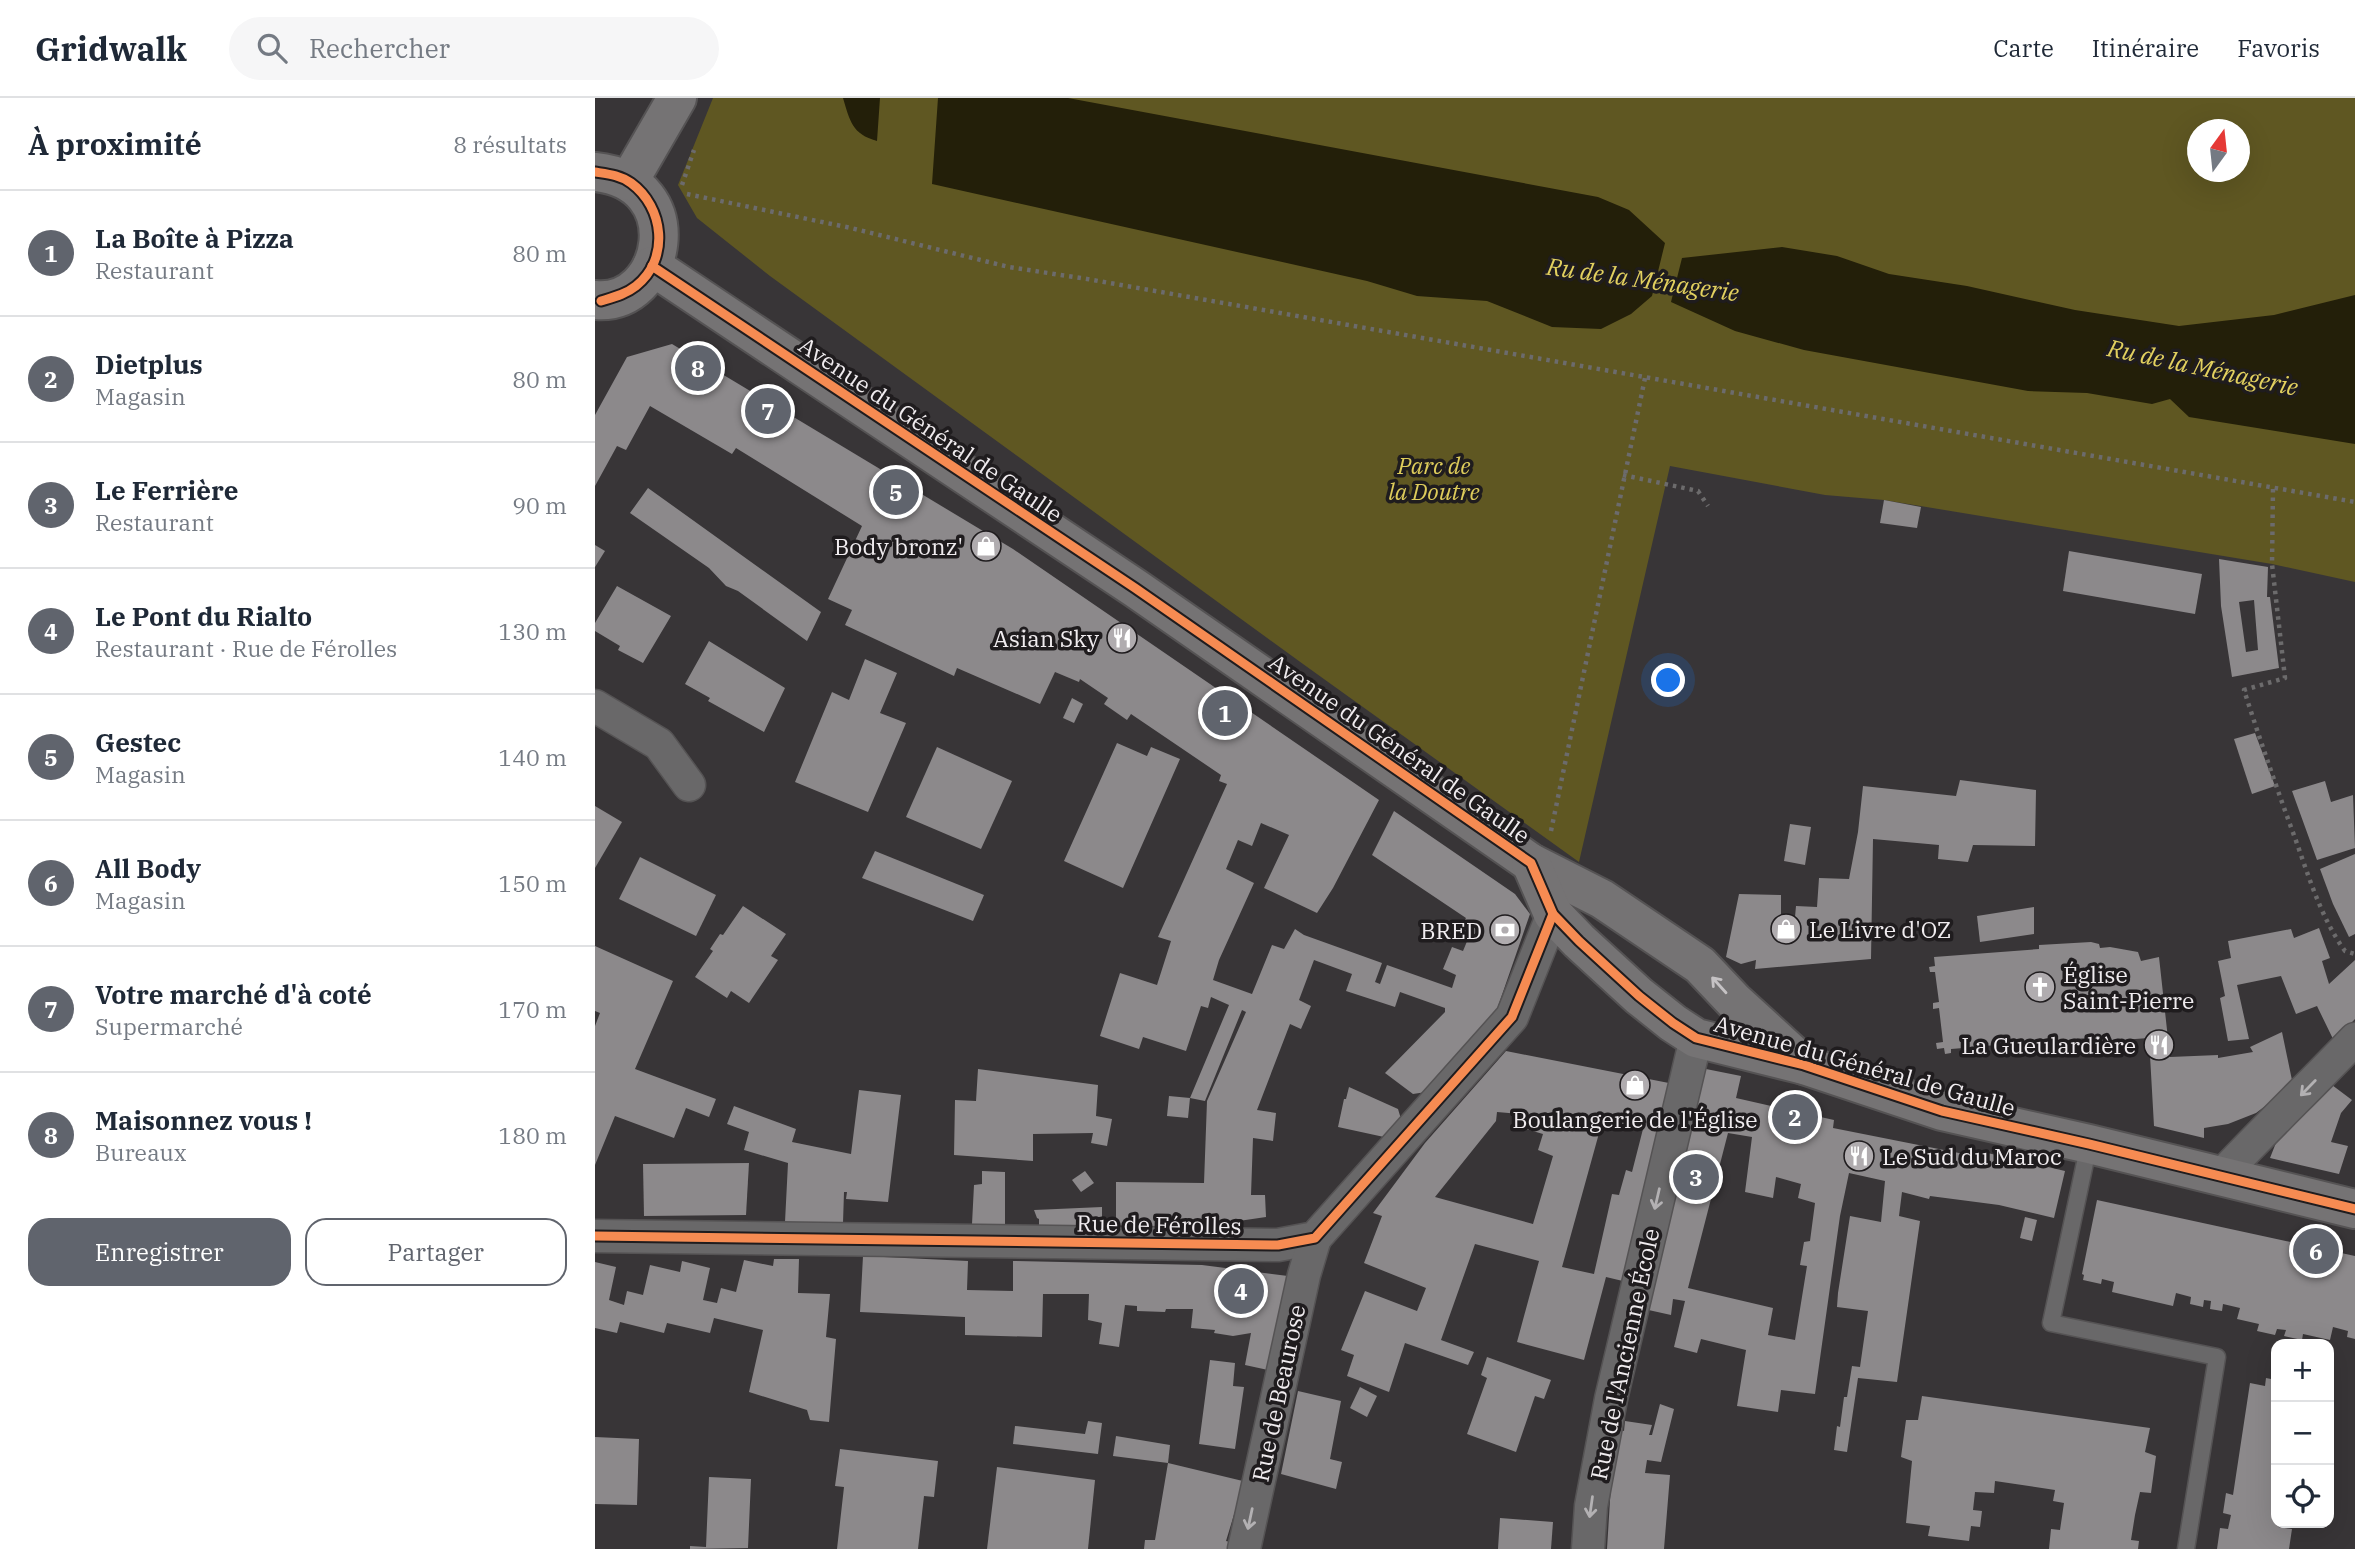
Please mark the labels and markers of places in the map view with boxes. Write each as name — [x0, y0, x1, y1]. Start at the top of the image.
pin: 8 — [675, 342, 721, 394]
pin: 7 — [745, 385, 791, 437]
pin: 5 — [873, 466, 919, 518]
shop icon: Body bronz' — [969, 529, 1003, 563]
place label: Body bronz' — [834, 531, 963, 561]
restaurant icon: Asian Sky — [1105, 621, 1139, 655]
place label: Asian Sky — [993, 623, 1100, 653]
pin: 1 — [1202, 687, 1248, 739]
shop icon: Le Livre d'OZ — [1769, 912, 1803, 946]
bank icon: BRED — [1488, 913, 1522, 947]
place label: Le Livre d'OZ — [1809, 914, 1951, 944]
place label: BRED — [1420, 915, 1482, 945]
place label: Église Saint-Pierre — [2063, 959, 2194, 1015]
church icon: Église Saint-Pierre — [2023, 970, 2057, 1004]
restaurant icon: La Gueulardière — [2142, 1028, 2176, 1062]
place label: La Gueulardière — [1961, 1030, 2136, 1060]
shop icon: Boulangerie de l'Église — [1618, 1068, 1652, 1102]
pin: 2 — [1772, 1091, 1818, 1143]
place label: Boulangerie de l'Église — [1512, 1104, 1758, 1134]
restaurant icon: Le Sud du Maroc — [1842, 1139, 1876, 1173]
place label: Le Sud du Maroc — [1882, 1141, 2062, 1171]
pin: 3 — [1673, 1151, 1719, 1203]
pin: 6 — [2293, 1225, 2339, 1277]
pin: 4 — [1218, 1265, 1264, 1317]

